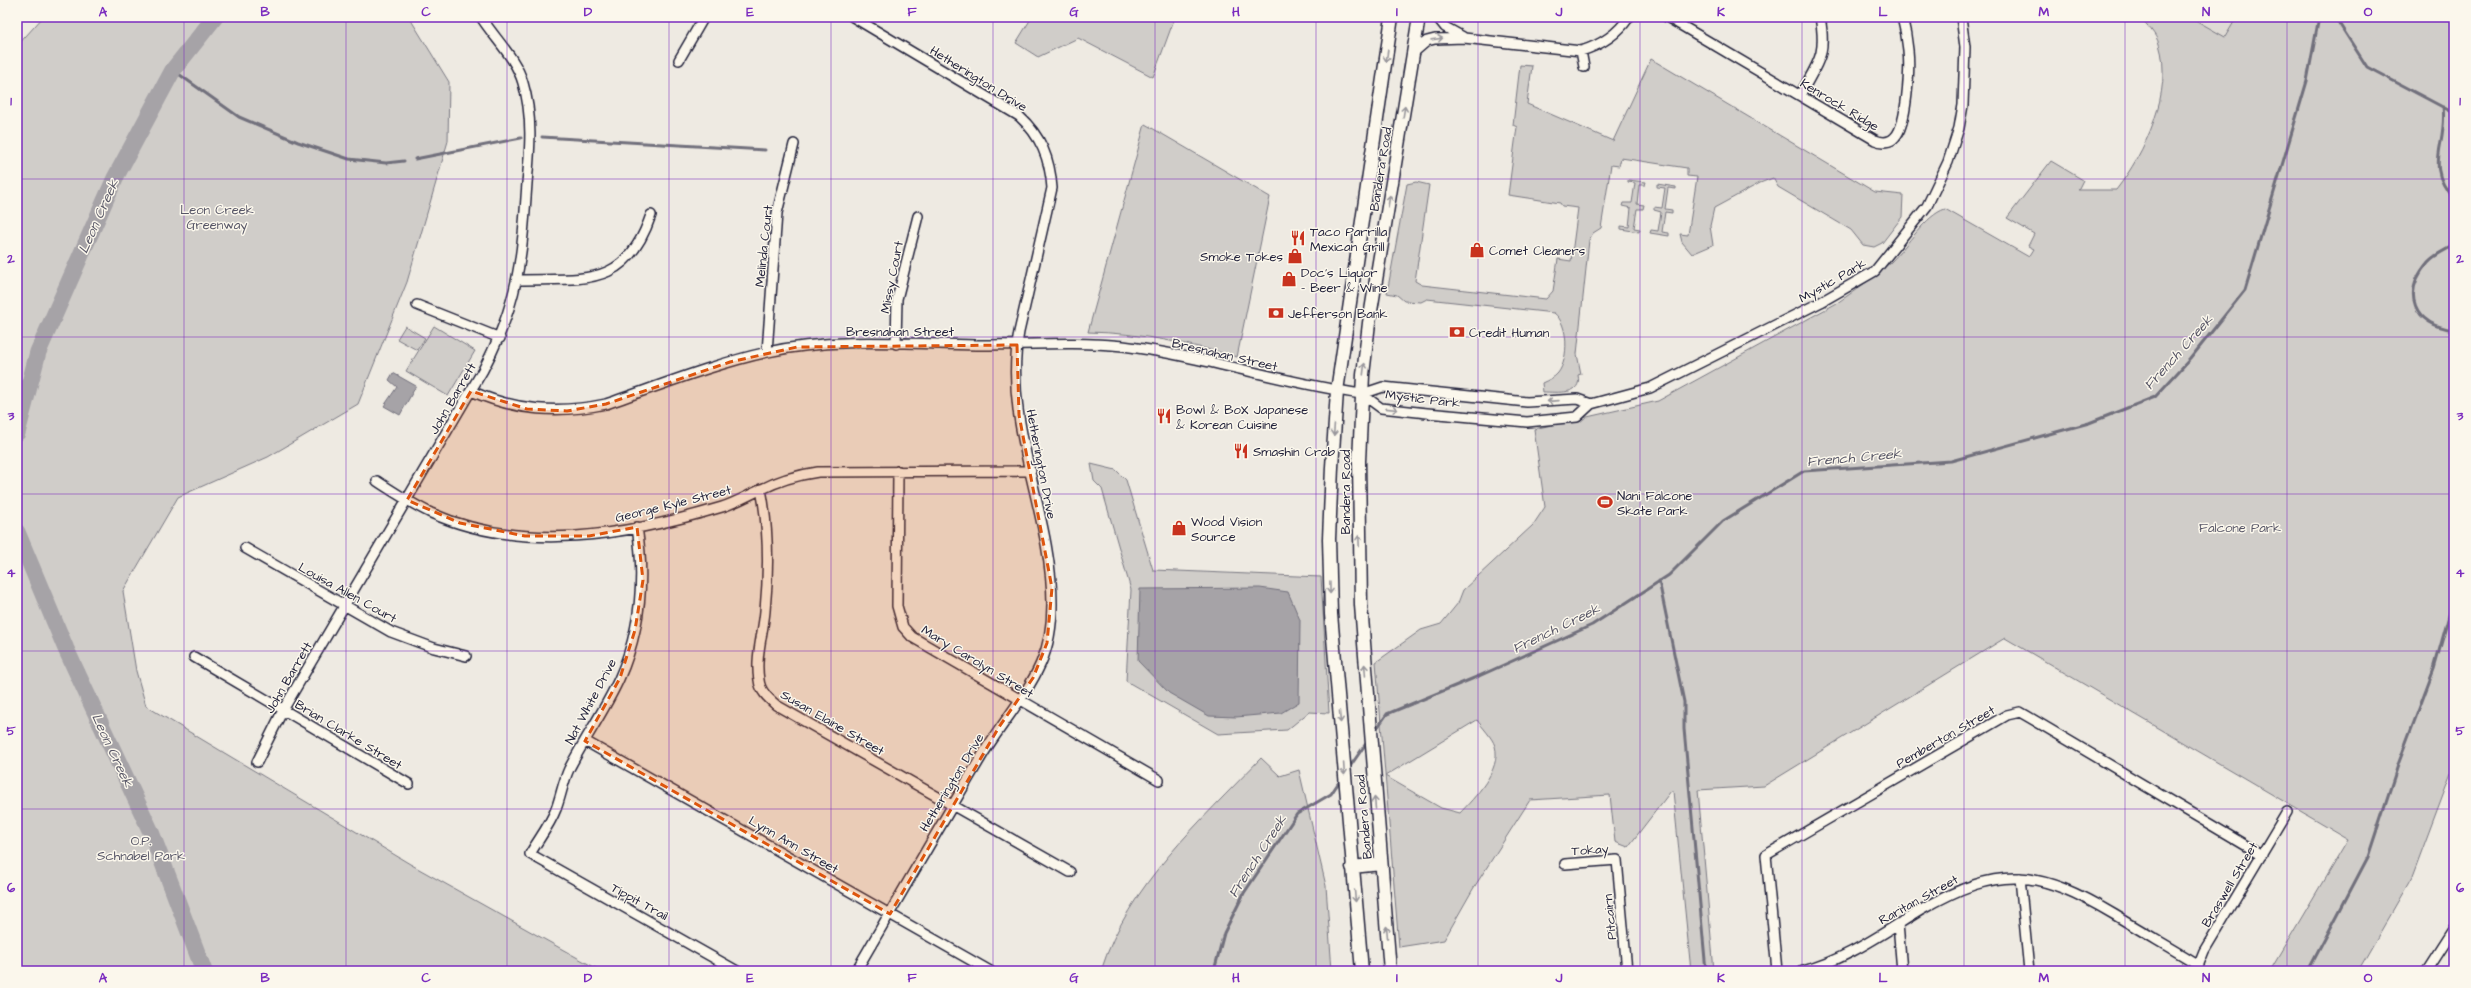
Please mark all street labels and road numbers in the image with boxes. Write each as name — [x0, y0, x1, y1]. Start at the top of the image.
street label: Hetherington Drive — [926, 42, 1031, 117]
street label: Kenrock Ridge — [1796, 74, 1882, 136]
street label: Bandera Road — [1365, 125, 1397, 212]
street label: Melinda Court — [751, 203, 777, 288]
street label: Missy Court — [876, 239, 909, 315]
street label: Mystic Park — [1795, 254, 1870, 308]
street label: Bresnahan Street — [846, 323, 955, 341]
street label: Bresnahan Street — [1170, 334, 1280, 376]
street label: John Barrett — [425, 359, 481, 438]
street label: Mystic Park — [1384, 385, 1461, 413]
street label: Hetherington Drive — [1021, 408, 1060, 521]
street label: Bandera Road — [1337, 449, 1355, 534]
street label: George Kyle Street — [613, 481, 734, 528]
street label: Louisa Allen Court — [295, 558, 401, 628]
street label: Mary Carolyn Street — [917, 621, 1038, 704]
street label: John Barrett — [261, 638, 317, 717]
street label: Nat White Drive — [561, 655, 621, 748]
street label: Susan Elaine Street — [777, 686, 888, 760]
street label: Brian Clarke Street — [292, 696, 406, 774]
street label: Pemberton Street — [1893, 701, 1999, 772]
street label: Hetherington Drive — [915, 730, 989, 835]
street label: Bandera Road — [1351, 774, 1377, 860]
street label: Lynn Ann Street — [745, 812, 842, 879]
street label: Braswell Street — [2197, 838, 2263, 931]
street label: Tokay — [1571, 840, 1609, 861]
street label: Raritan Street — [1875, 870, 1962, 929]
street label: Tippit Trail — [608, 879, 671, 925]
street label: Pitcairn — [1599, 893, 1621, 941]

